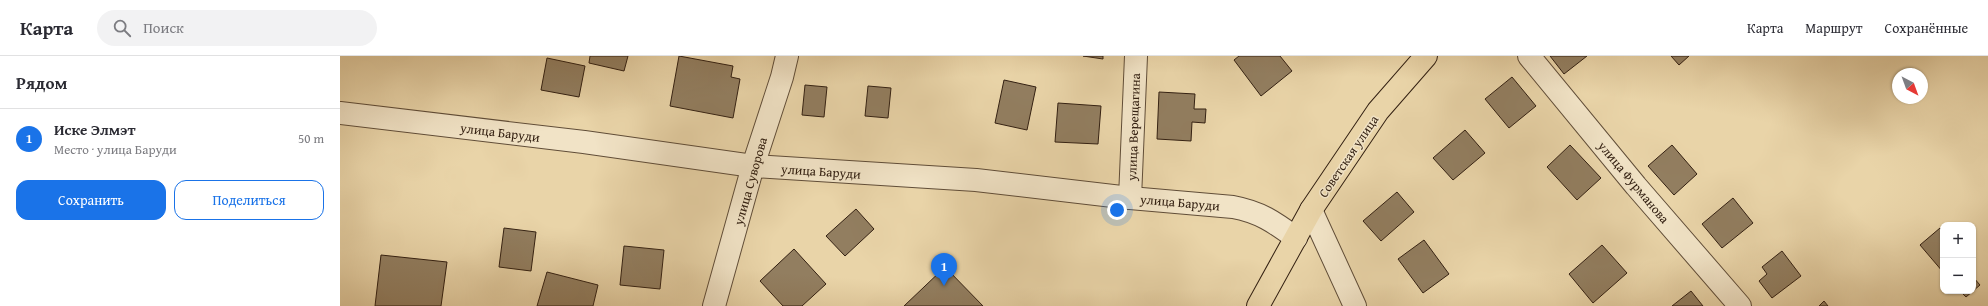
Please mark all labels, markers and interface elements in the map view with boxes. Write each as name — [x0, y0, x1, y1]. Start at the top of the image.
search box — [97, 10, 377, 46]
text: Карта — [20, 14, 73, 42]
icon: search — [111, 17, 133, 39]
text: Поиск — [143, 17, 184, 38]
text: Карта — [1747, 18, 1783, 38]
text: Маршрут — [1805, 18, 1863, 38]
text: Сохранённые — [1885, 18, 1968, 38]
north arrow — [1892, 68, 1928, 104]
text: Рядом — [16, 70, 67, 95]
street label: улица Верещагина — [1122, 72, 1145, 182]
street label: Советская улица — [1314, 111, 1384, 201]
street label: улица Баруди — [458, 118, 541, 147]
text: Иске Элмэт — [54, 119, 135, 140]
text: 1 — [26, 129, 32, 148]
text: 50 m — [298, 129, 324, 148]
street label: улица Суворова — [729, 134, 772, 228]
street label: улица Фурманова — [1593, 136, 1674, 228]
text: Место · улица Баруди — [54, 140, 177, 159]
street label: улица Баруди — [779, 159, 862, 184]
button: Сохранить — [16, 180, 166, 220]
button: Поделиться — [174, 180, 324, 220]
street label: улица Баруди — [1138, 189, 1221, 215]
your location — [1107, 200, 1127, 220]
map controls — [1940, 222, 1976, 294]
button: + — [1940, 222, 1976, 258]
pin: 1 — [931, 253, 957, 286]
button: − — [1940, 258, 1976, 294]

